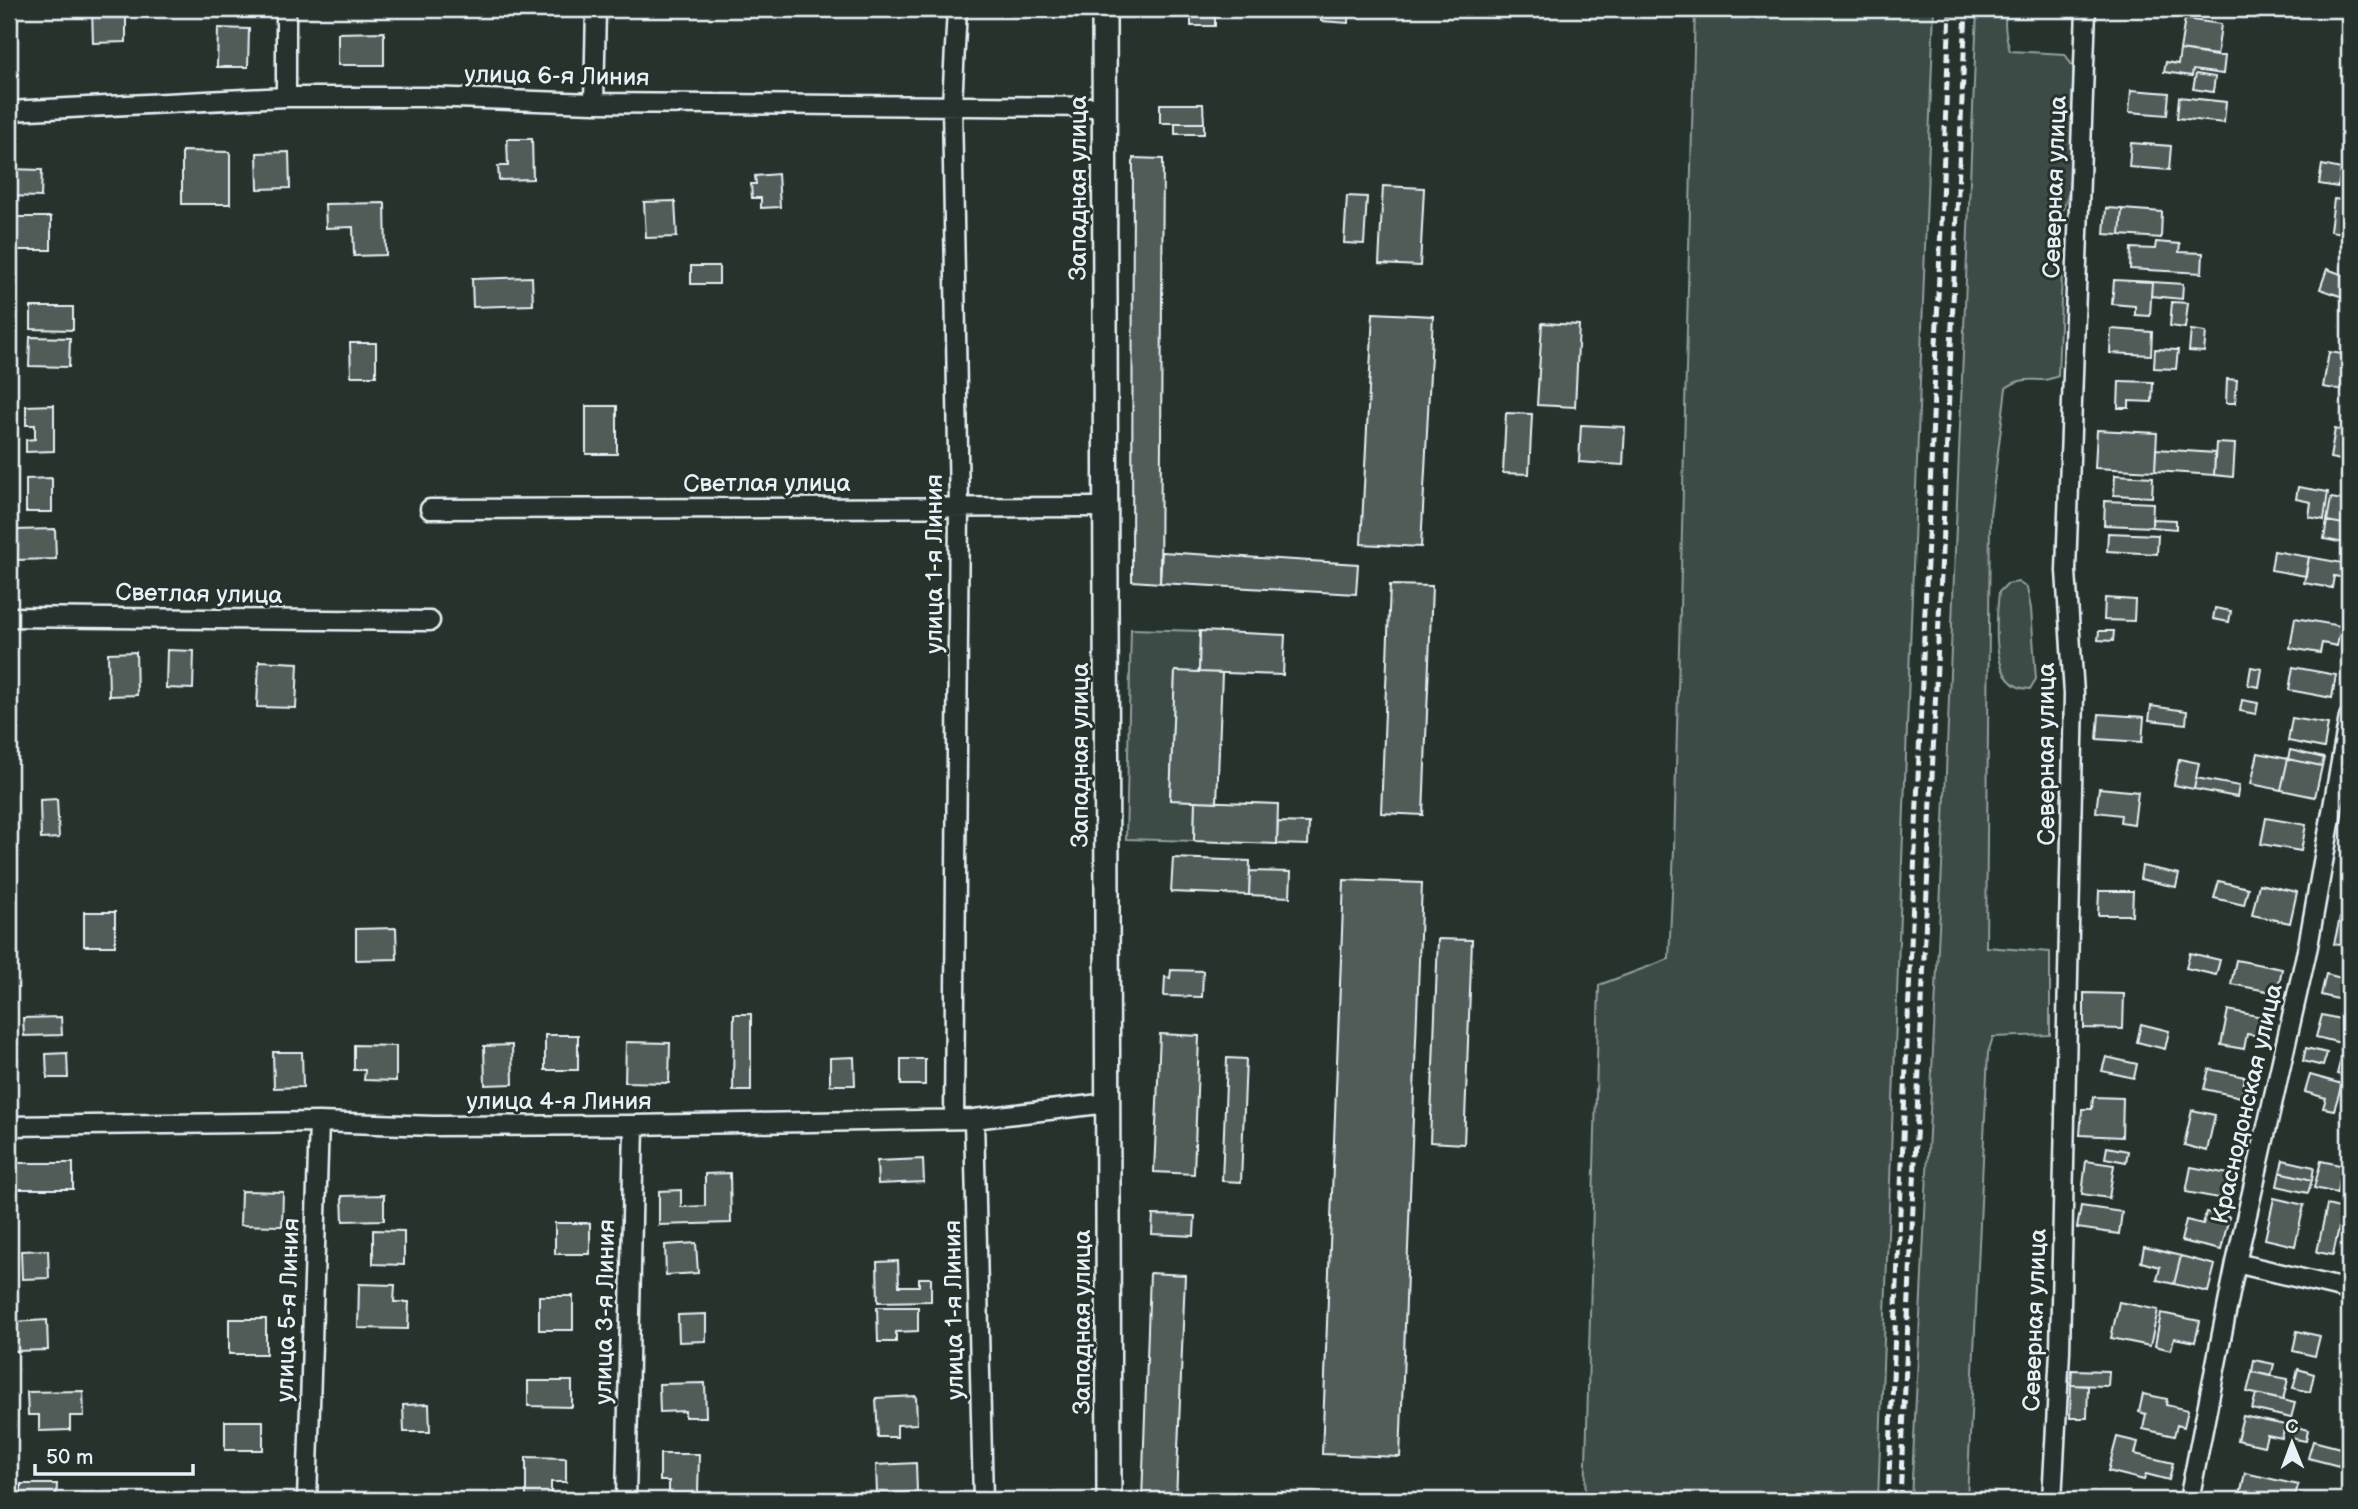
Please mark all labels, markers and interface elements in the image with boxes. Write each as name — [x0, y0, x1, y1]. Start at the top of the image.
street label: улица 6-я Линия — [464, 60, 650, 92]
street label: Северная улица — [2037, 95, 2073, 279]
street label: Западная улица — [1064, 96, 1093, 280]
street label: Светлая улица — [683, 469, 851, 498]
street label: улица 1-я Линия — [920, 474, 949, 654]
street label: Светлая улица — [115, 578, 283, 610]
street label: Северная улица — [2032, 662, 2061, 846]
street label: Западная улица — [1066, 663, 1095, 847]
street label: Краснодонская улица — [2205, 981, 2289, 1227]
street label: улица 4-я Линия — [466, 1087, 652, 1116]
street label: улица 5-я Линия — [270, 1217, 306, 1403]
street label: улица 3-я Линия — [589, 1219, 621, 1405]
street label: улица 1-я Линия — [938, 1220, 970, 1400]
street label: Северная улица — [2017, 1228, 2053, 1412]
street label: Западная улица — [1068, 1230, 1097, 1414]
north arrow — [2256, 1408, 2326, 1478]
text: С — [2285, 1416, 2299, 1439]
scale bar — [35, 1432, 192, 1476]
text: 50 m — [46, 1445, 93, 1470]

